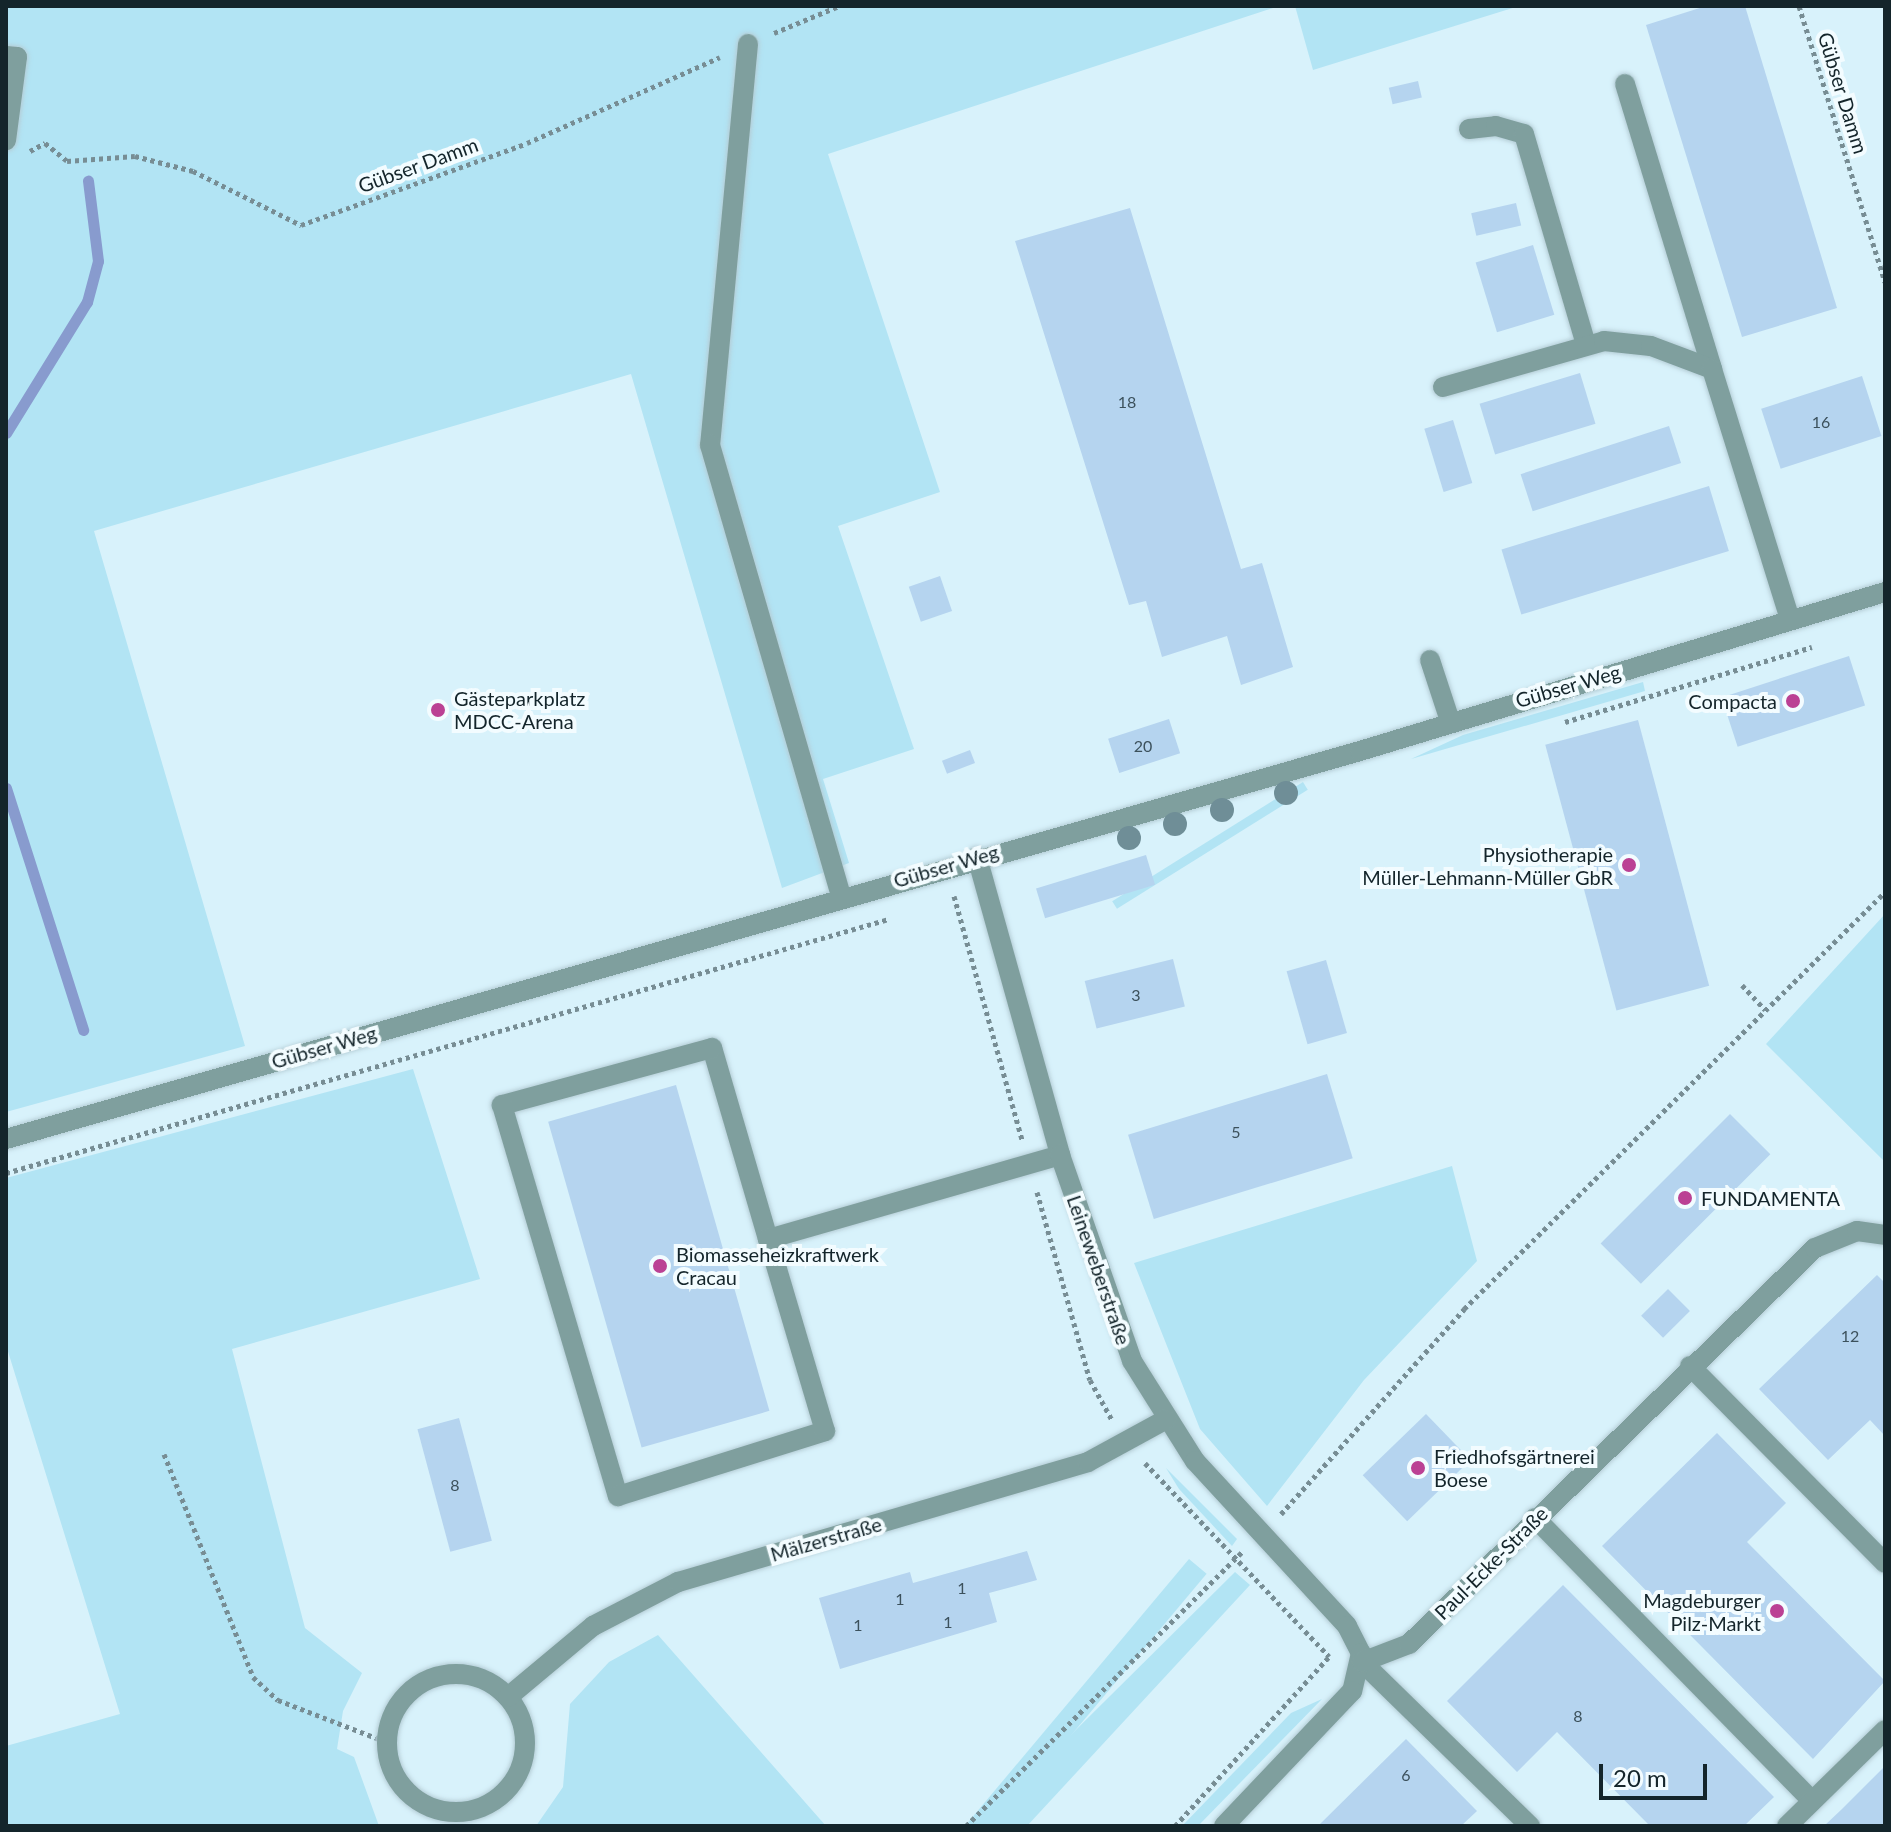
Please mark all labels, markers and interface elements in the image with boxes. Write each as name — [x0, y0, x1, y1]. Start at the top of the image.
street label: Gübser Damm — [1813, 29, 1873, 157]
street label: Gübser Damm — [355, 132, 481, 198]
house number: 18 — [1118, 392, 1136, 412]
house number: 16 — [1812, 412, 1830, 432]
street label: Gübser Weg — [1512, 659, 1624, 713]
place label: Gästeparkplatz MDCC-Arena — [454, 686, 585, 733]
place label: Compacta — [1688, 689, 1777, 713]
marker: Compacta — [1784, 692, 1802, 710]
marker: Gästeparkplatz MDCC-Arena — [429, 701, 447, 719]
house number: 20 — [1134, 736, 1152, 756]
street label: Gübser Weg — [890, 839, 1002, 893]
place label: Physiotherapie Müller-Lehmann-Müller GbR — [1362, 842, 1613, 889]
marker: Physiotherapie Müller-Lehmann-Müller GbR — [1620, 856, 1638, 874]
house number: 3 — [1131, 985, 1141, 1005]
street label: Gübser Weg — [268, 1020, 380, 1074]
house number: 5 — [1231, 1122, 1241, 1142]
place label: FUNDAMENTA — [1701, 1186, 1840, 1210]
marker: FUNDAMENTA — [1676, 1189, 1694, 1207]
street label: Leineweberstraße — [1062, 1192, 1136, 1348]
place label: Biomasseheizkraftwerk Cracau — [676, 1242, 879, 1289]
marker: Biomasseheizkraftwerk Cracau — [651, 1257, 669, 1275]
house number: 12 — [1841, 1326, 1859, 1346]
place label: Friedhofsgärtnerei Boese — [1434, 1444, 1595, 1491]
marker: Friedhofsgärtnerei Boese — [1409, 1459, 1427, 1477]
house number: 8 — [450, 1475, 460, 1495]
street label: Paul-Ecke-Straße — [1430, 1502, 1552, 1624]
street label: Mälzerstraße — [768, 1512, 884, 1566]
house number: 1 — [957, 1578, 967, 1598]
place label: Magdeburger Pilz-Markt — [1643, 1588, 1761, 1635]
house number: 1 — [895, 1589, 905, 1609]
marker: Magdeburger Pilz-Markt — [1768, 1602, 1786, 1620]
house number: 1 — [943, 1612, 953, 1632]
house number: 1 — [853, 1615, 863, 1635]
house number: 8 — [1573, 1706, 1583, 1726]
scale bar — [1603, 1748, 1711, 1798]
text: 20 m — [1613, 1763, 1667, 1792]
house number: 6 — [1401, 1765, 1411, 1785]

